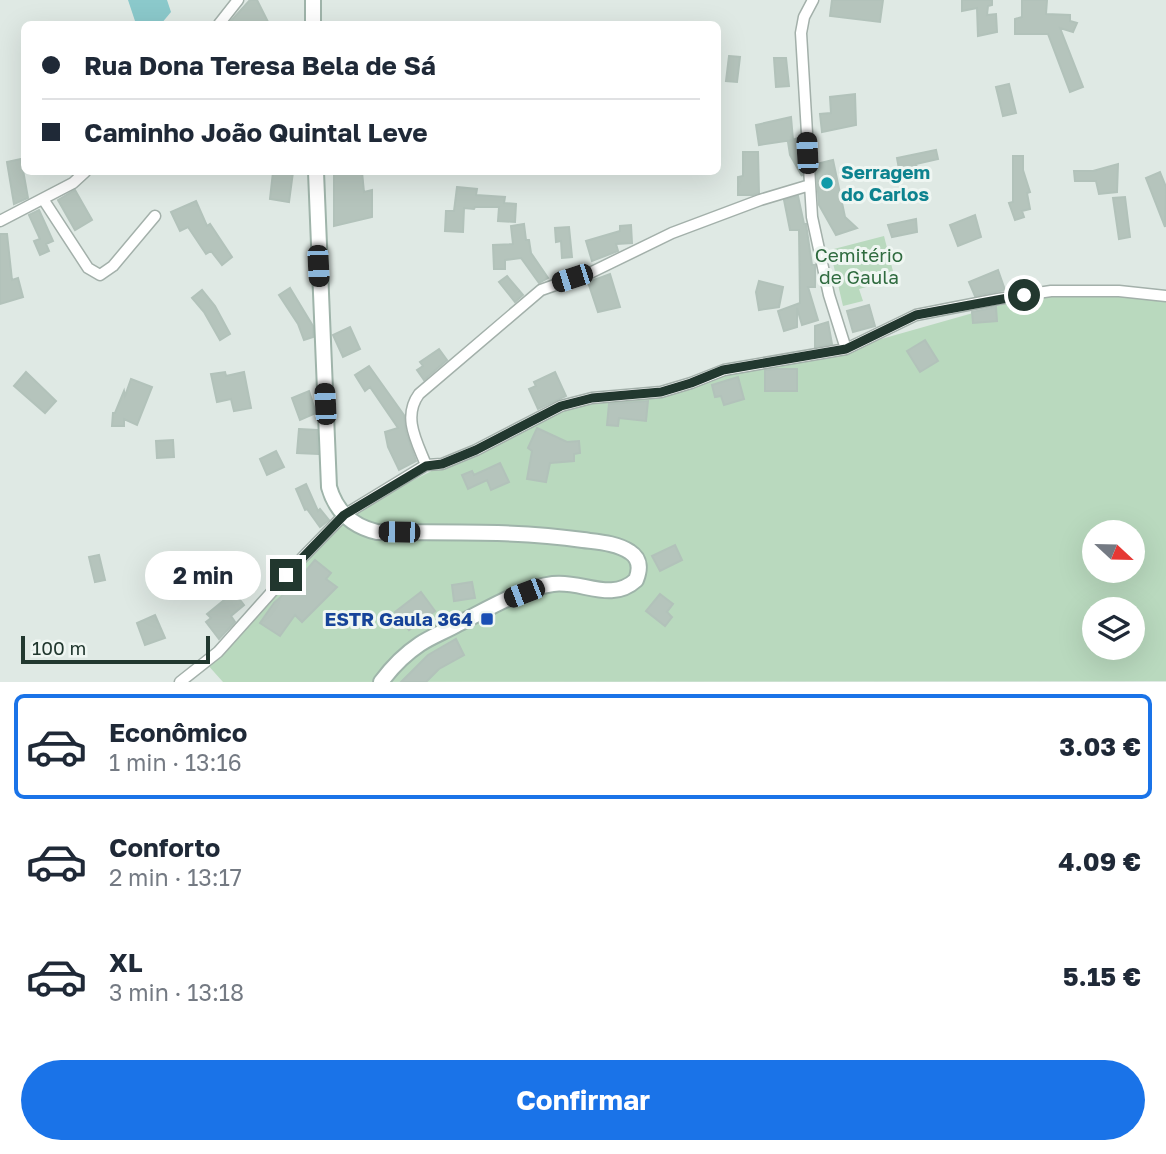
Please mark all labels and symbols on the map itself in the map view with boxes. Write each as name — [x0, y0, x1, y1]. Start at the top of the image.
car — [796, 131, 819, 175]
place label: Serragem do Carlos — [841, 160, 930, 205]
marker: Serragem do Carlos — [819, 175, 835, 191]
park label: Cemitério de Gaula — [815, 243, 903, 288]
car — [307, 244, 330, 288]
car — [549, 262, 596, 294]
route start — [1008, 279, 1040, 311]
car — [314, 382, 337, 426]
north arrow — [1082, 520, 1144, 583]
car — [378, 521, 421, 543]
callout: 2 min — [146, 550, 262, 600]
route end — [270, 559, 302, 591]
car — [501, 576, 548, 610]
place label: ESTR Gaula 364 — [325, 607, 473, 630]
marker: ESTR Gaula 364 — [479, 611, 495, 627]
scale bar — [21, 632, 210, 664]

